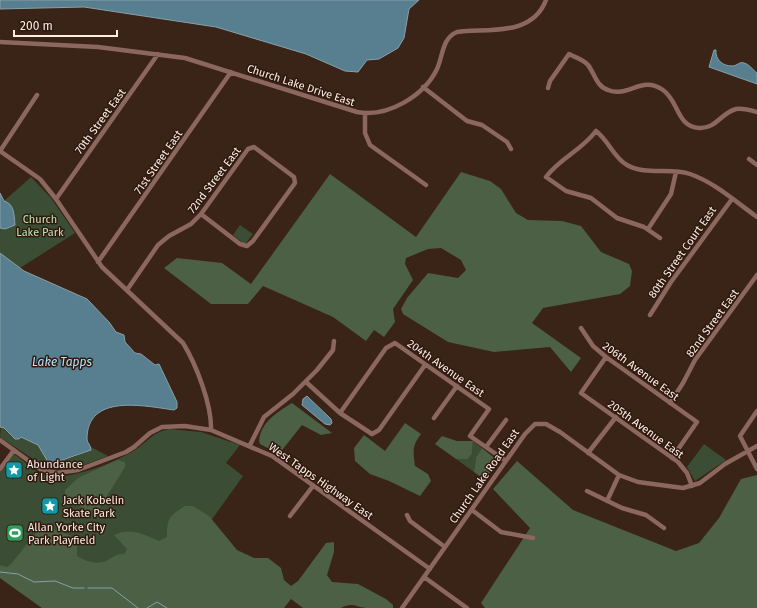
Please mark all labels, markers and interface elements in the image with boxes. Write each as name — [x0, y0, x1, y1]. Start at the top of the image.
scale bar — [14, 12, 117, 38]
text: 200 m — [20, 19, 53, 33]
street label: Church Lake Drive East — [245, 62, 356, 109]
street label: 70th Street East — [72, 86, 129, 157]
street label: 71st Street East — [132, 128, 185, 197]
street label: 72nd Street East — [185, 145, 244, 216]
street label: 80th Street Court East — [646, 204, 719, 301]
park label: Church Lake Park — [16, 213, 64, 239]
street label: 82nd Street East — [683, 287, 741, 360]
street label: 204th Avenue East — [405, 337, 487, 400]
street label: 206th Avenue East — [600, 339, 681, 403]
water label: Lake Tapps — [32, 355, 92, 369]
street label: 205th Avenue East — [605, 398, 686, 461]
street label: Church Lake Road East — [447, 427, 522, 526]
street label: West Tapps Highway East — [266, 440, 376, 522]
place label: Abundance of Light — [27, 458, 83, 484]
place icon: Abundance of Light — [4, 460, 24, 480]
place label: Jack Kobelin Skate Park — [63, 494, 124, 520]
place icon: Jack Kobelin Skate Park — [40, 496, 60, 516]
place label: Allan Yorke City Park Playfield — [28, 521, 106, 547]
sports icon: Allan Yorke City Park Playfield — [5, 523, 25, 543]

